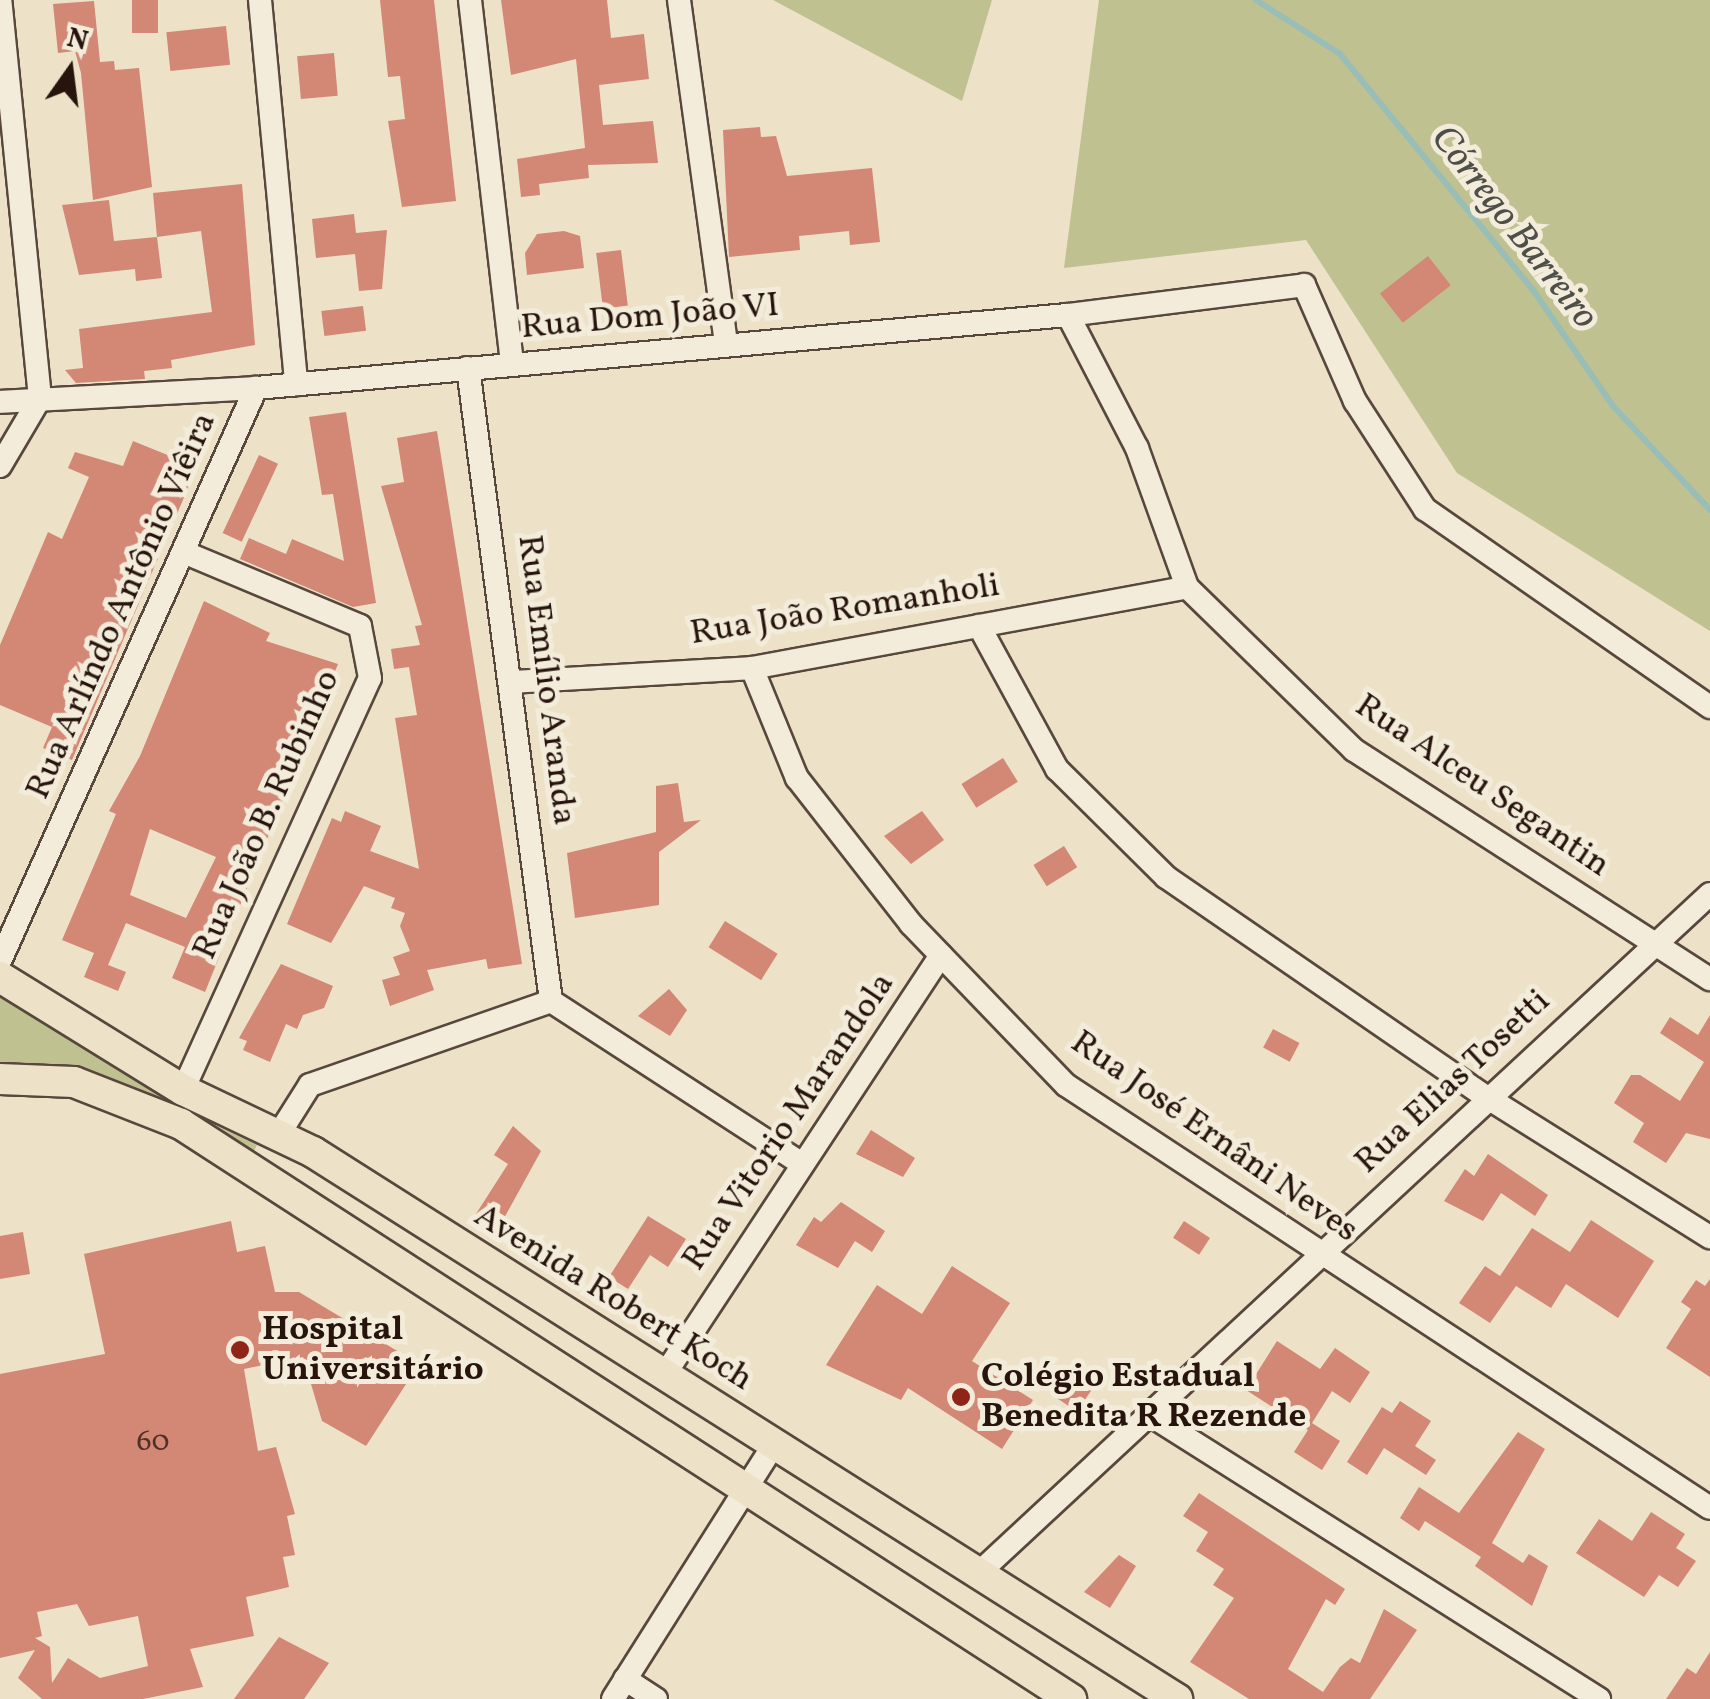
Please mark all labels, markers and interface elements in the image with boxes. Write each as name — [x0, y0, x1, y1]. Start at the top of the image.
text: N — [63, 19, 92, 62]
north arrow — [20, 20, 120, 120]
water label: Córrego Barreiro — [1419, 117, 1607, 339]
street label: Rua Dom João VI — [519, 285, 781, 349]
street label: Rua Arlíndo Antônio Viêira — [17, 406, 227, 806]
street label: Rua Emílio Aranda — [507, 532, 585, 828]
street label: Rua João Romanholi — [687, 565, 1003, 655]
street label: Rua João B. Rubinho — [184, 664, 350, 966]
street label: Rua Alceu Segantin — [1347, 685, 1617, 887]
street label: Rua Vitorio Marandola — [673, 965, 905, 1279]
street label: Rua Elias Tosetti — [1346, 981, 1560, 1183]
street label: Rua José Ernâni Neves — [1062, 1022, 1366, 1252]
street label: Avenida Robert Koch — [466, 1195, 760, 1401]
place label: Hospital Universitário — [262, 1309, 484, 1391]
marker: Hospital Universitário — [227, 1337, 253, 1363]
place label: Colégio Estadual Benedita R Rezende — [981, 1356, 1306, 1438]
marker: Colégio Estadual Benedita R Rezende — [950, 1386, 972, 1408]
house number: 60 — [136, 1424, 170, 1460]

